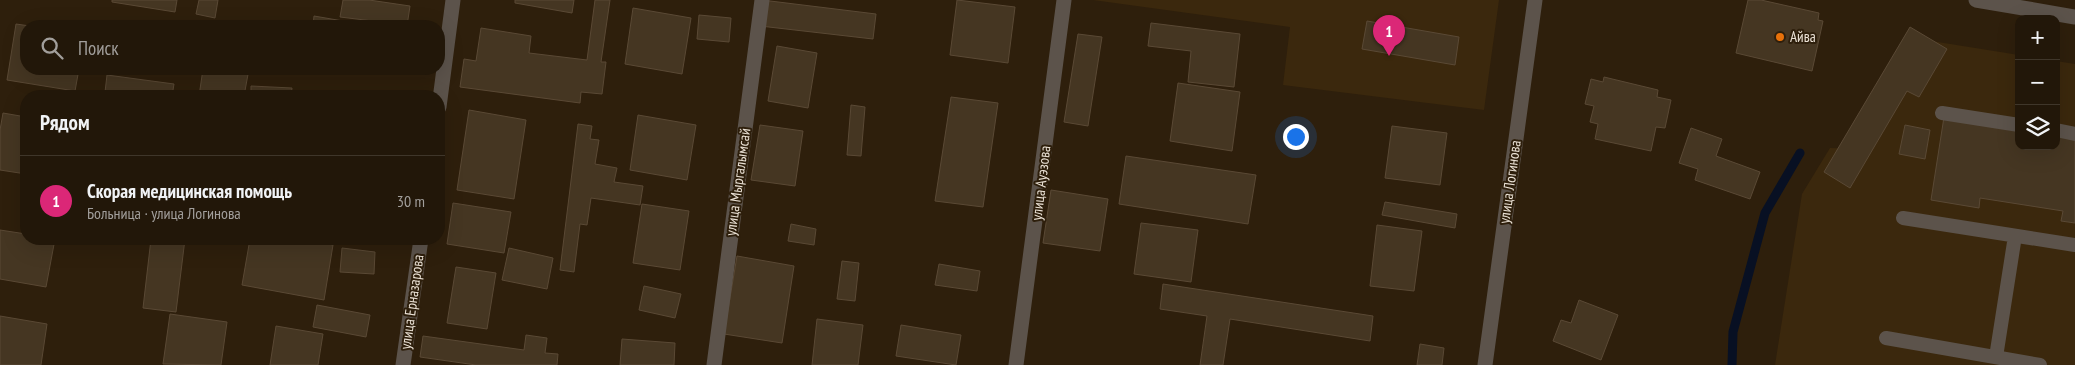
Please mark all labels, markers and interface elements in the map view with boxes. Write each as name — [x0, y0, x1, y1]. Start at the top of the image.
pin: 1 — [1373, 15, 1405, 56]
map controls — [2015, 15, 2060, 150]
button: + — [2015, 15, 2060, 60]
search box — [20, 20, 445, 75]
place label: Айва — [1790, 27, 1816, 46]
marker: Айва — [1774, 31, 1786, 43]
icon: search — [38, 34, 66, 62]
text: Поиск — [78, 36, 119, 60]
button: − — [2015, 60, 2060, 105]
button: layers — [2015, 105, 2060, 150]
text: Рядом — [40, 109, 90, 136]
your location — [1283, 124, 1309, 150]
street label: улица Мыргалымсай — [721, 127, 754, 237]
street label: улица Логинова — [1494, 139, 1525, 225]
street label: улица Ауэзова — [1026, 144, 1055, 221]
text: Скорая медицинская помощь — [87, 179, 292, 203]
text: 1 — [52, 191, 60, 211]
text: 30 m — [397, 191, 425, 211]
text: Больница · улица Логинова — [87, 203, 241, 223]
street label: улица Ерназарова — [395, 253, 428, 351]

